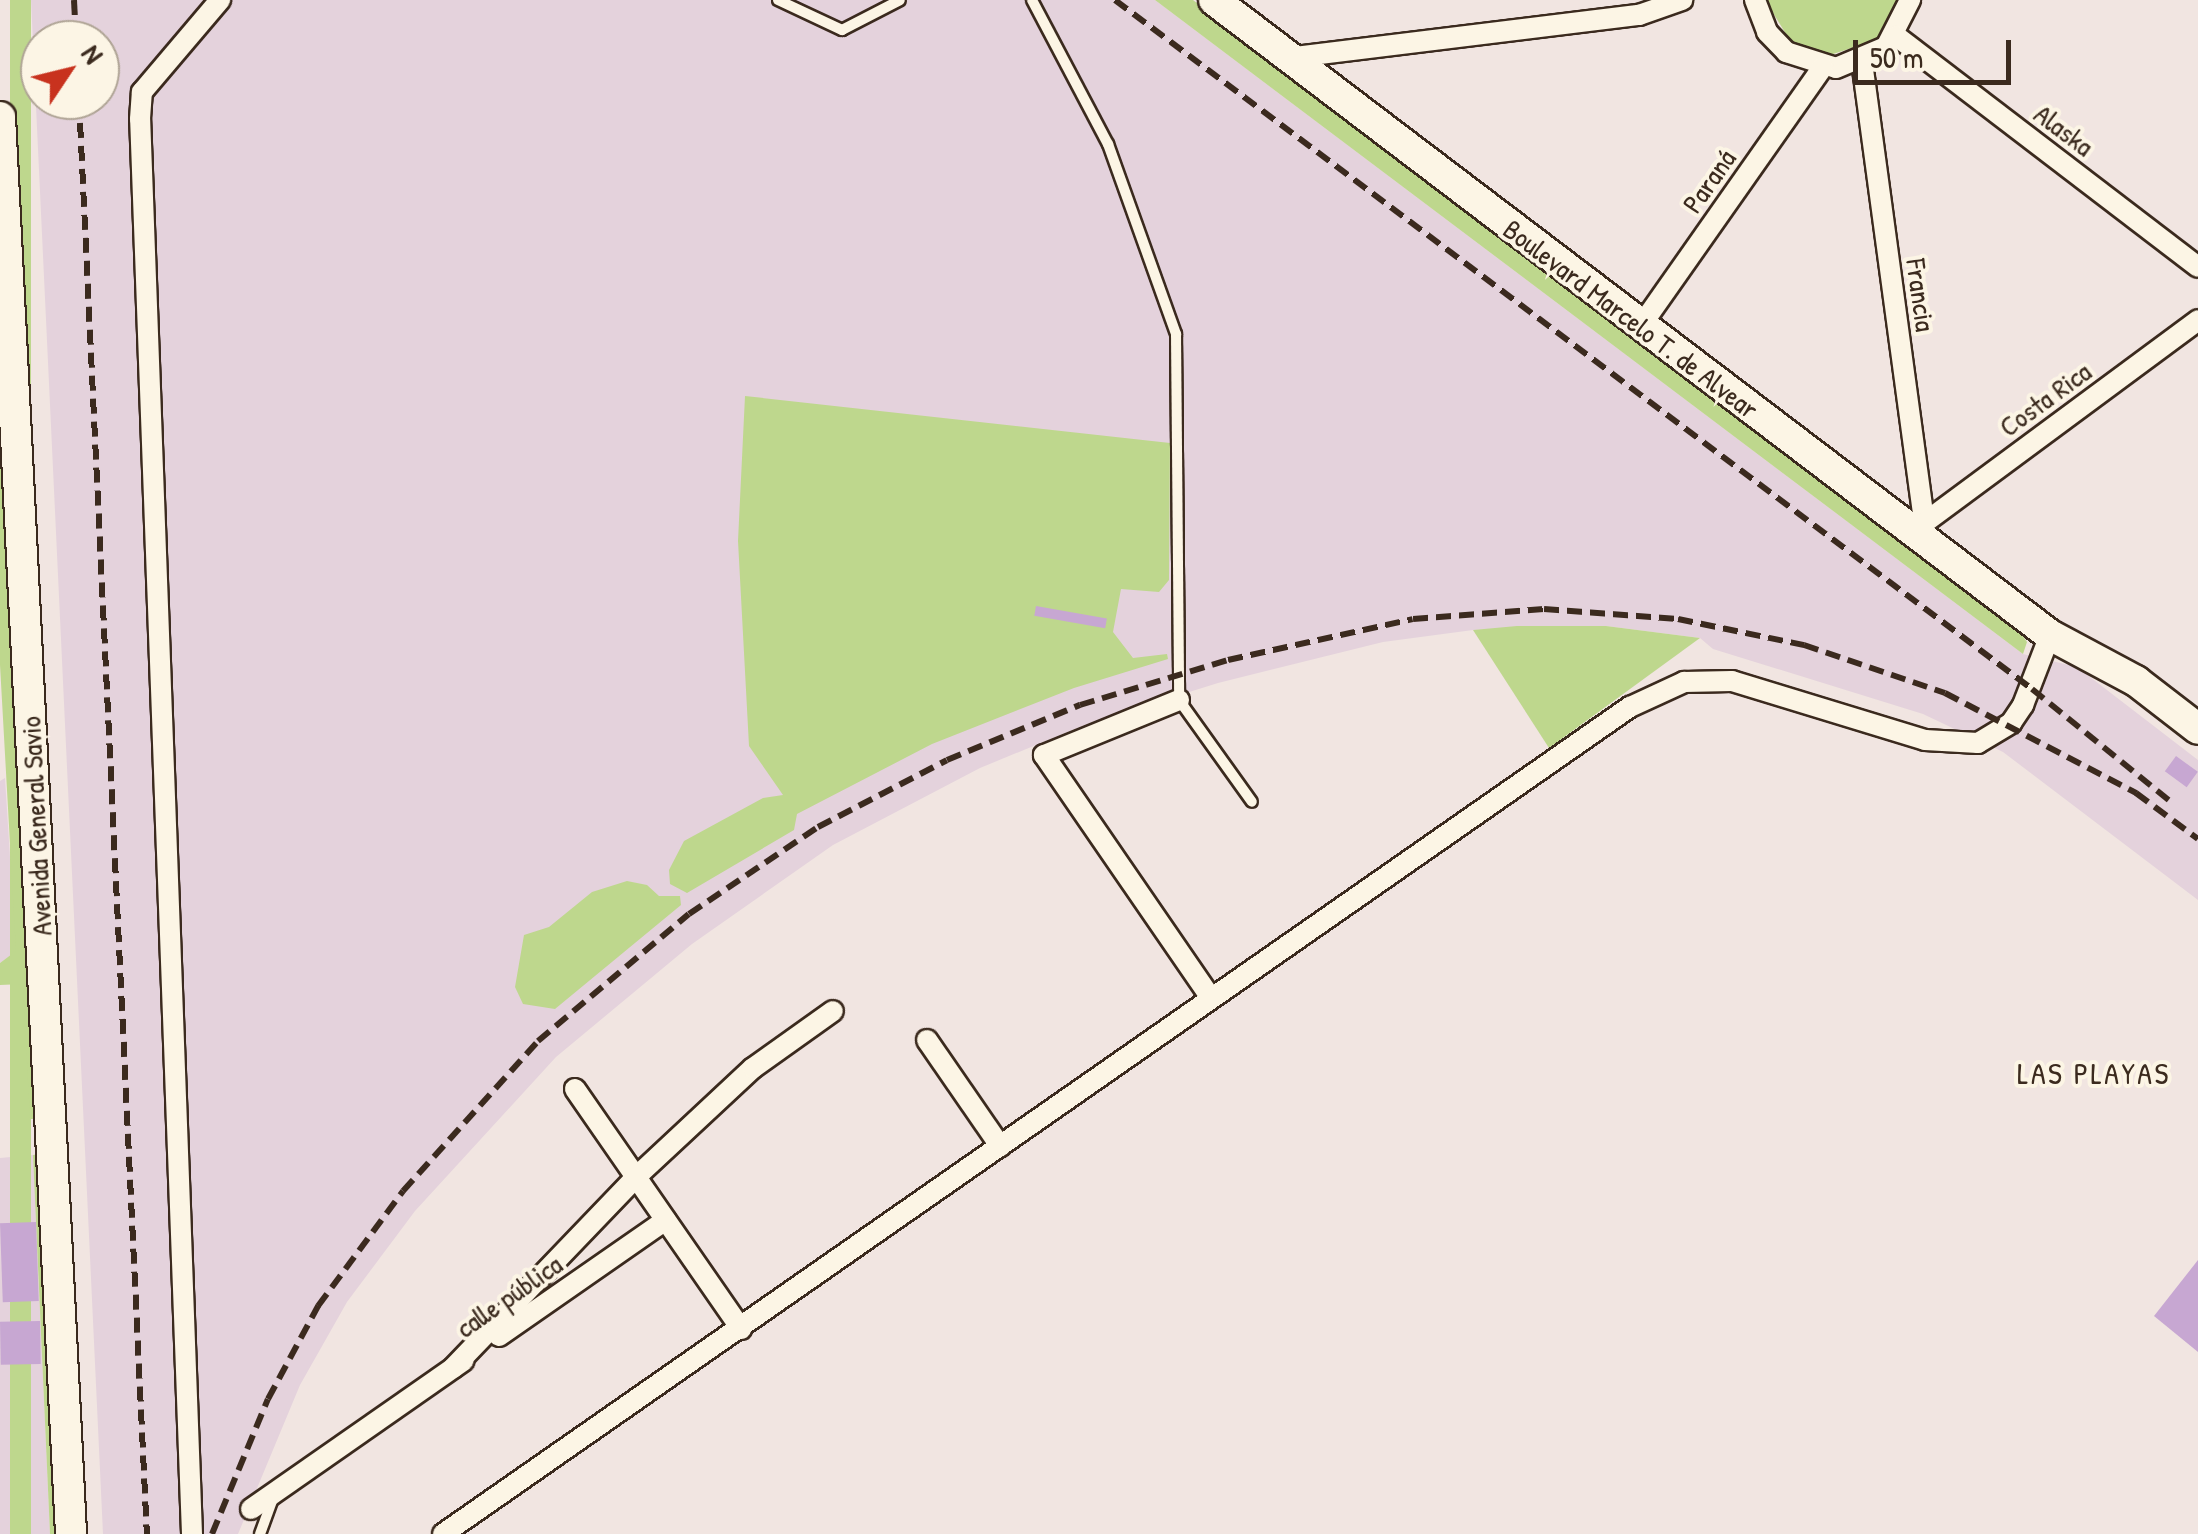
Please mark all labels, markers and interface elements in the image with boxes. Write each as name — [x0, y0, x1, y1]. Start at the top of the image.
north arrow — [20, 20, 120, 120]
scale bar — [1858, 20, 2016, 82]
text: N — [73, 37, 113, 71]
text: 50 m — [1870, 37, 1923, 77]
street label: Alaska — [2028, 97, 2100, 163]
street label: Paraná — [1675, 143, 1743, 219]
street label: Boulevard Marcelo T. de Alvear — [1497, 212, 1765, 426]
street label: Francia — [1899, 257, 1943, 333]
street label: Costa Rica — [1993, 354, 2097, 444]
street label: Avenida General Savio — [13, 715, 59, 937]
district label: LAS PLAYAS — [2017, 1055, 2171, 1091]
street label: calle pública — [449, 1247, 569, 1345]

